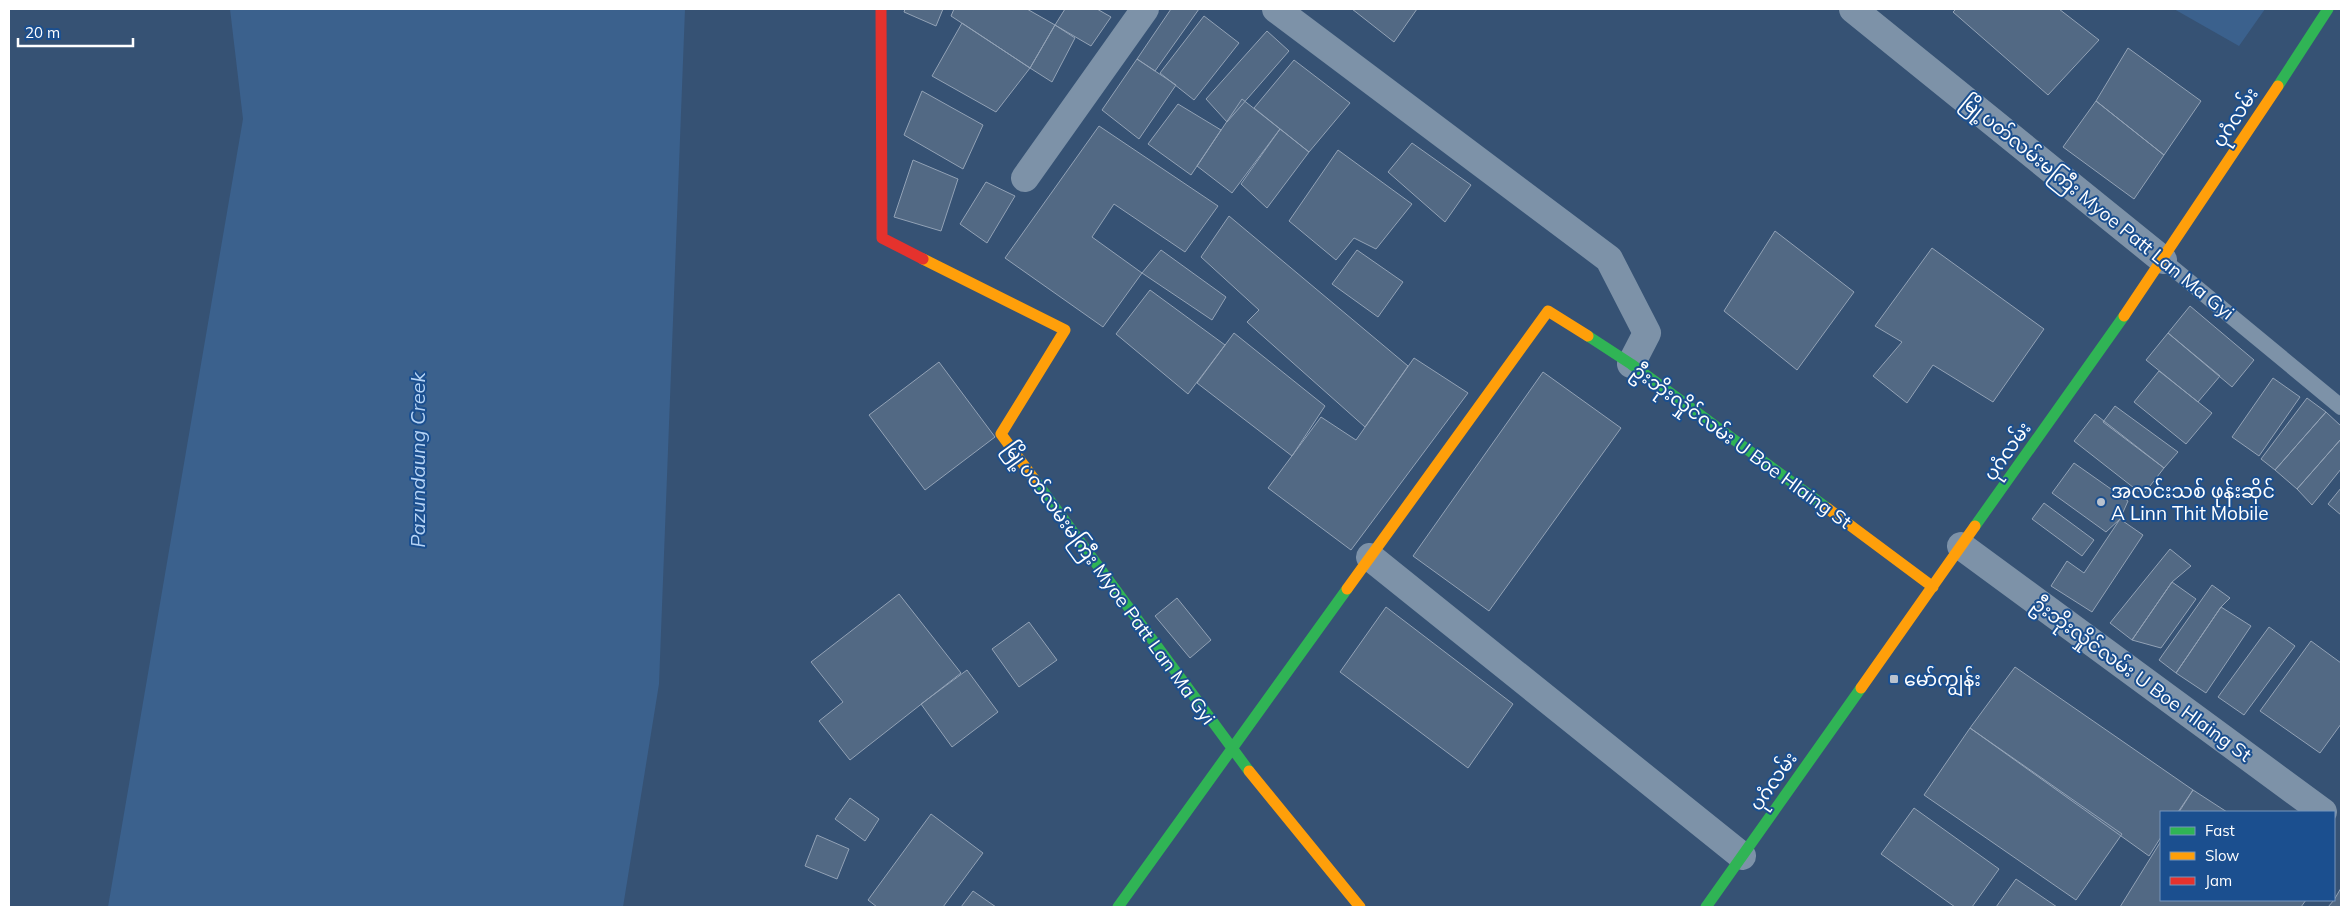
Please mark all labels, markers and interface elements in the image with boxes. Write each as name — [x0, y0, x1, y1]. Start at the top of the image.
scale bar — [18, 15, 132, 47]
text: 20 m — [25, 23, 60, 42]
street label: ပုဂံလမ်း — [2205, 82, 2267, 154]
street label: မြို့ပတ်လမ်းမကြီး Myoe Patt Lan Ma Gyi — [1954, 88, 2240, 328]
street label: ဦးဘိုးလှိုင်လမ်း U Boe Hlaing St — [1625, 357, 1858, 538]
water label: Pazundaung Creek — [405, 372, 430, 548]
street label: ပုဂံလမ်း — [1977, 416, 2040, 488]
street label: မြို့ပတ်လမ်းမကြီး Myoe Patt Lan Ma Gyi — [996, 436, 1222, 732]
place label: အလင်းသစ် ဖုန်းဆိုင် A Linn Thit Mobile — [2111, 477, 2275, 525]
marker: အလင်းသစ် ဖုန်းဆိုင် A Linn Thit Mobile — [2095, 496, 2107, 508]
street label: ဦးဘိုးလှိုင်လမ်း U Boe Hlaing St — [2025, 590, 2258, 771]
place label: မော်ကျွန်း — [1904, 665, 1981, 697]
marker: မော်ကျွန်း — [1888, 673, 1900, 685]
street label: ပုဂံလမ်း — [1743, 746, 1806, 818]
legend — [2160, 811, 2335, 901]
text: Fast — [2205, 821, 2235, 840]
text: Slow — [2205, 846, 2239, 865]
text: Jam — [2205, 871, 2232, 890]

